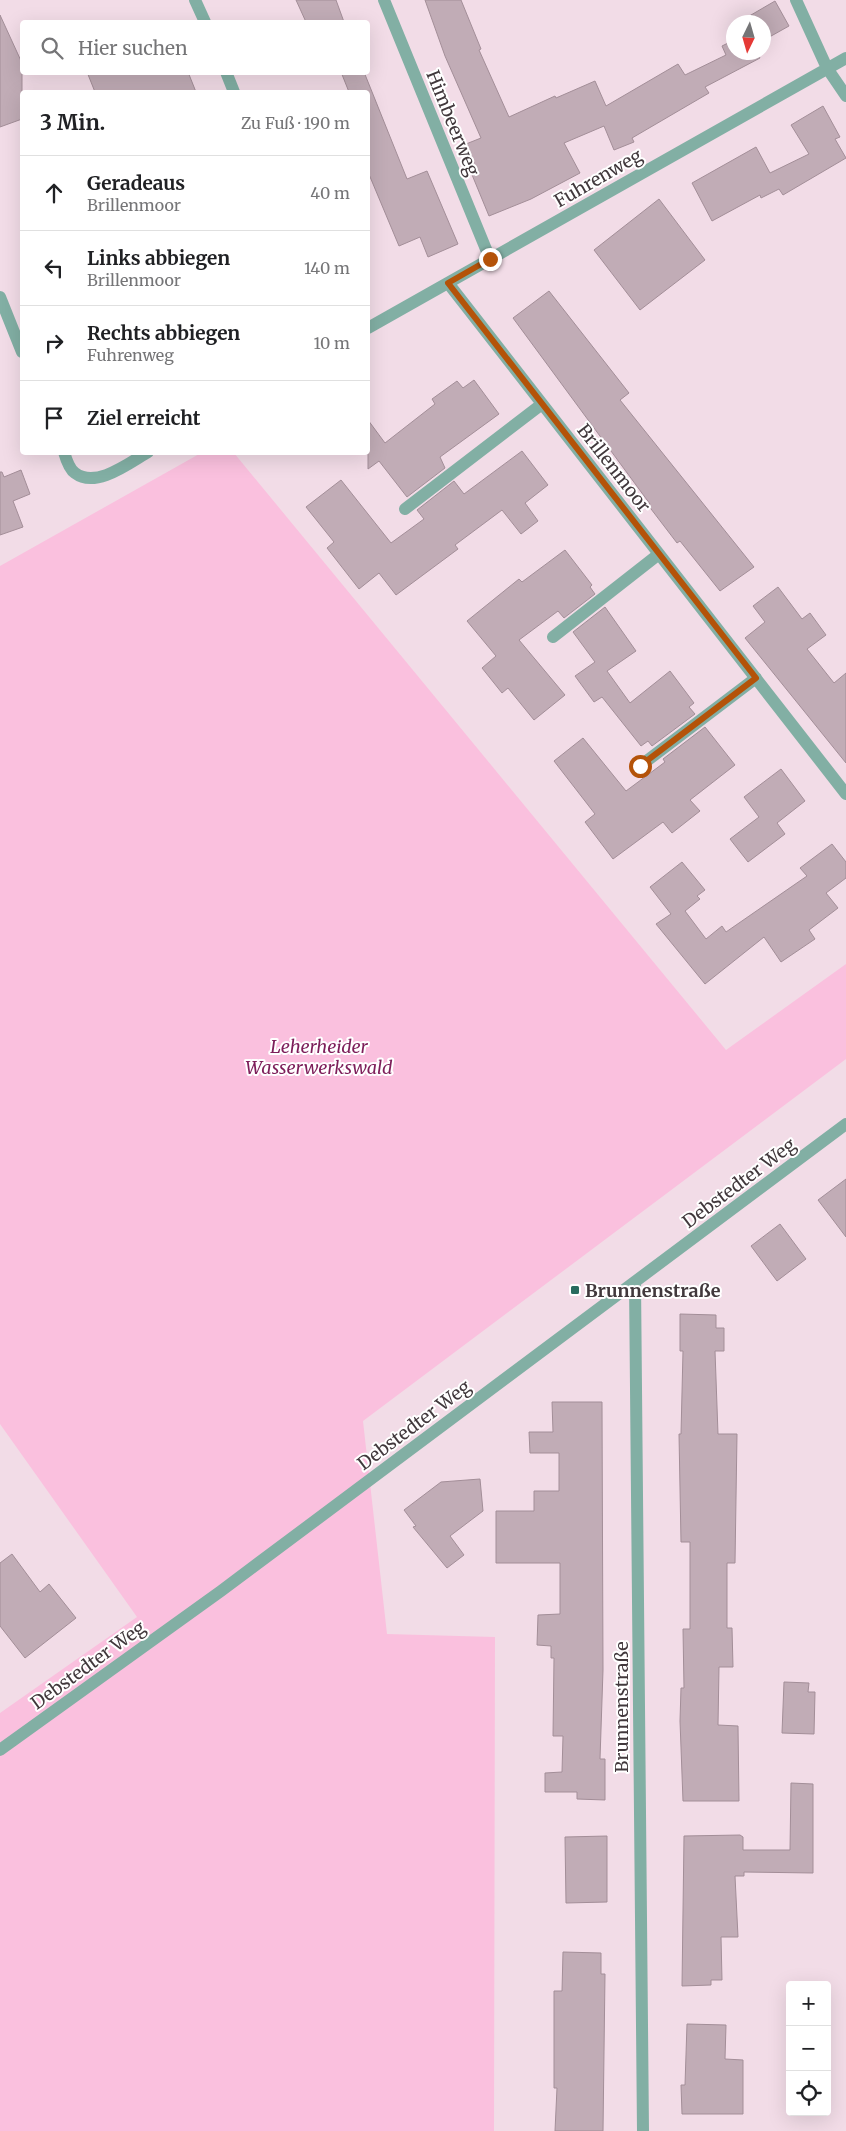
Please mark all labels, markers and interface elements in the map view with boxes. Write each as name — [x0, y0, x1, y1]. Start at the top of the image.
north arrow — [726, 15, 771, 60]
search box — [20, 20, 370, 75]
icon: search — [38, 34, 66, 62]
text: Hier suchen — [78, 36, 188, 60]
street label: Himbeerweg — [421, 67, 485, 179]
text: 3 Min. — [40, 109, 105, 136]
text: Zu Fuß · 190 m — [241, 113, 350, 133]
street label: Fuhrenweg — [550, 144, 646, 212]
text: Geradeaus — [87, 171, 185, 195]
icon: ahead — [40, 179, 68, 207]
text: 40 m — [310, 183, 350, 203]
text: Brillenmoor — [87, 195, 181, 215]
text: Links abbiegen — [87, 246, 230, 270]
route end — [479, 248, 502, 271]
icon: left — [40, 254, 68, 282]
text: 140 m — [304, 258, 350, 278]
text: Brillenmoor — [87, 270, 181, 290]
text: Rechts abbiegen — [87, 321, 240, 345]
icon: right — [40, 329, 68, 357]
text: 10 m — [313, 333, 350, 353]
text: Fuhrenweg — [87, 345, 174, 365]
icon: arrive — [40, 404, 68, 432]
text: Ziel erreicht — [87, 406, 200, 430]
street label: Brillenmoor — [572, 419, 656, 517]
route start — [629, 755, 652, 778]
park label: Leherheider Wasserwerkswald — [245, 1035, 393, 1079]
street label: Debstedter Weg — [678, 1133, 800, 1233]
place label: Brunnenstraße — [585, 1279, 721, 1302]
marker: Brunnenstraße — [569, 1284, 581, 1296]
street label: Debstedter Weg — [353, 1375, 475, 1475]
street label: Debstedter Weg — [26, 1616, 150, 1714]
street label: Brunnenstraße — [610, 1641, 633, 1773]
map controls — [786, 1981, 831, 2116]
button: + — [786, 1981, 831, 2026]
button: − — [786, 2026, 831, 2071]
button: locate — [786, 2071, 831, 2116]

